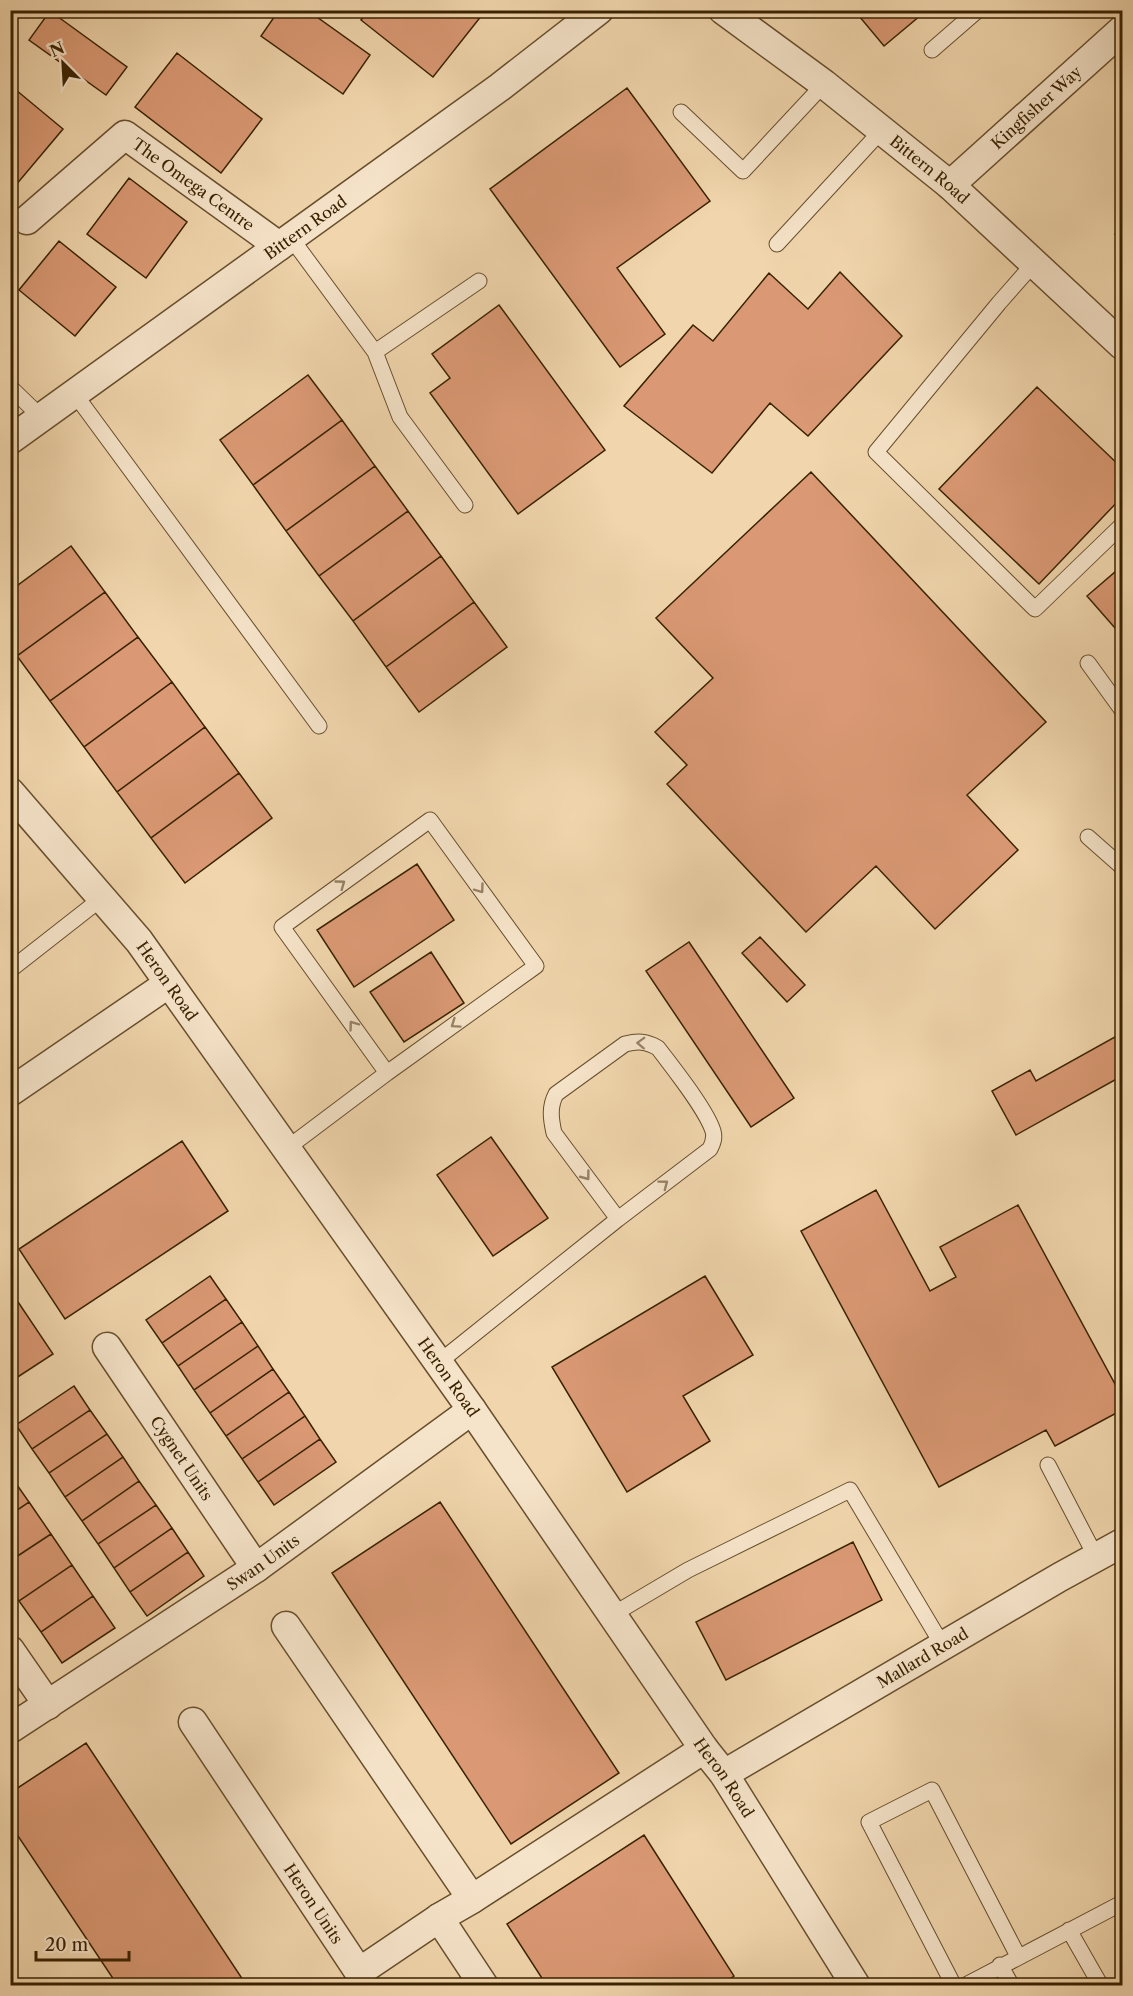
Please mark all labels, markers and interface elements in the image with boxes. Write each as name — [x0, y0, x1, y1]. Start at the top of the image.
north arrow — [33, 33, 93, 93]
text: N — [46, 37, 67, 61]
street label: Kingfisher Way — [987, 61, 1086, 153]
street label: Bittern Road — [886, 131, 974, 208]
street label: The Omega Centre — [128, 134, 258, 235]
street label: Bittern Road — [260, 191, 351, 264]
one-way arrow — [335, 880, 346, 891]
one-way arrow — [473, 883, 484, 894]
street label: Heron Road — [132, 937, 202, 1025]
one-way arrow — [451, 1017, 462, 1028]
one-way arrow — [349, 1021, 360, 1032]
one-way arrow — [636, 1037, 645, 1050]
one-way arrow — [579, 1170, 590, 1181]
one-way arrow — [658, 1180, 669, 1191]
street label: Heron Road — [414, 1334, 484, 1421]
street label: Cygnet Units — [146, 1412, 218, 1504]
street label: Swan Units — [223, 1530, 303, 1595]
street label: Mallard Road — [873, 1623, 972, 1692]
street label: Heron Road — [689, 1734, 759, 1821]
street label: Heron Units — [280, 1860, 348, 1948]
scale bar — [36, 1924, 129, 1962]
text: 20 m — [45, 1934, 89, 1956]

